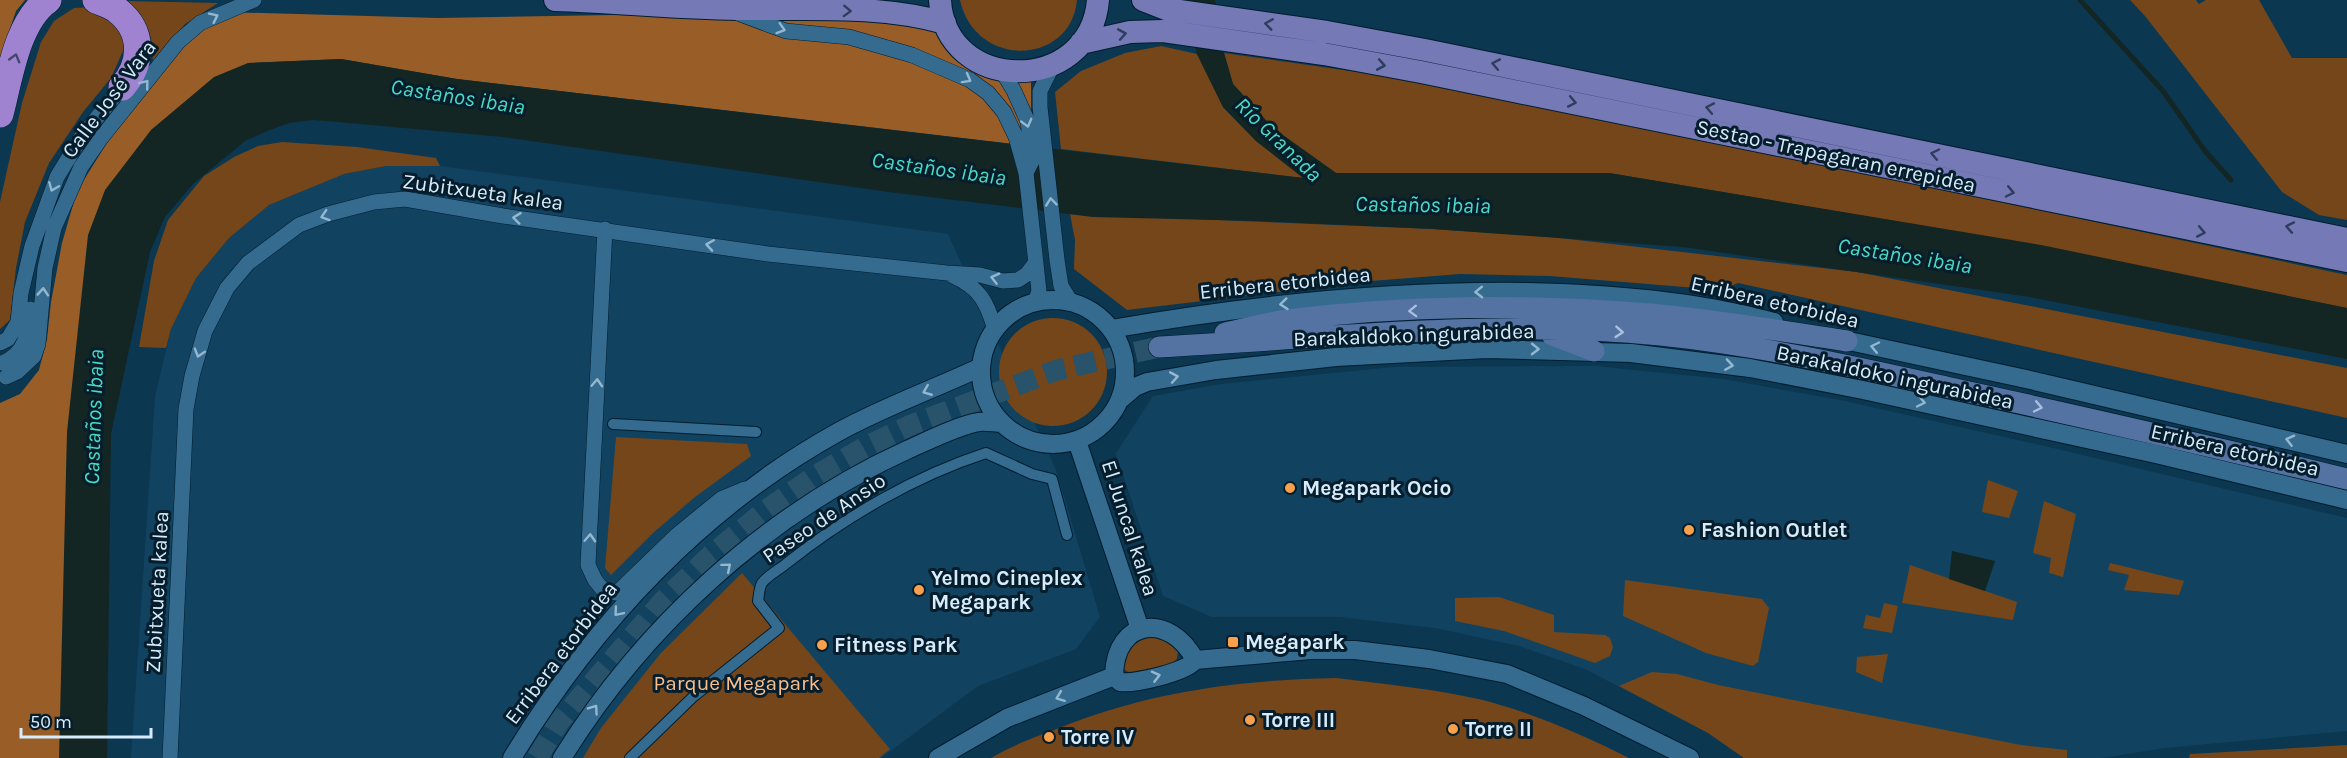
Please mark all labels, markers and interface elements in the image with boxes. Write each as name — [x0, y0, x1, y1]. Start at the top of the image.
one-way arrow — [843, 5, 852, 17]
one-way arrow — [207, 12, 218, 24]
one-way arrow — [1264, 18, 1274, 30]
one-way arrow — [775, 22, 786, 34]
one-way arrow — [1116, 28, 1126, 41]
street label: Calle José Vara — [57, 36, 161, 162]
one-way arrow — [8, 53, 20, 64]
one-way arrow — [1376, 58, 1386, 70]
one-way arrow — [1491, 58, 1501, 71]
one-way arrow — [961, 72, 971, 84]
water label: Castaños ibaia — [389, 74, 527, 120]
one-way arrow — [137, 80, 148, 91]
water label: Río Granada — [1229, 92, 1327, 188]
one-way arrow — [1567, 95, 1577, 108]
one-way arrow — [1705, 102, 1715, 115]
street label: Sestao - Trapagaran errepidea — [1694, 115, 1978, 197]
one-way arrow — [1020, 117, 1032, 128]
water label: Castaños ibaia — [870, 147, 1008, 191]
one-way arrow — [1930, 148, 1940, 161]
street label: Zubitxueta kalea — [401, 169, 565, 215]
one-way arrow — [48, 180, 60, 191]
one-way arrow — [2005, 185, 2015, 198]
water label: Castaños ibaia — [1355, 191, 1491, 219]
one-way arrow — [1045, 198, 1057, 207]
one-way arrow — [320, 208, 331, 221]
one-way arrow — [512, 212, 521, 224]
one-way arrow — [2285, 221, 2295, 234]
one-way arrow — [2196, 224, 2206, 237]
water label: Castaños ibaia — [1836, 233, 1974, 279]
one-way arrow — [705, 239, 715, 252]
street label: Erribera etorbidea — [1198, 262, 1372, 304]
street label: Erribera etorbidea — [1689, 271, 1861, 333]
one-way arrow — [990, 273, 1000, 286]
one-way arrow — [1474, 286, 1483, 298]
one-way arrow — [36, 288, 49, 297]
one-way arrow — [1280, 297, 1289, 310]
one-way arrow — [1408, 304, 1417, 317]
street label: Barakaldoko ingurabidea — [1293, 319, 1535, 351]
one-way arrow — [1615, 326, 1624, 339]
street label: Barakaldoko ingurabidea — [1774, 340, 2016, 414]
one-way arrow — [1870, 341, 1880, 354]
one-way arrow — [1531, 343, 1540, 355]
one-way arrow — [194, 347, 206, 358]
water label: Castaños ibaia — [79, 349, 109, 485]
one-way arrow — [1725, 358, 1734, 370]
one-way arrow — [1168, 371, 1178, 384]
one-way arrow — [591, 379, 604, 388]
one-way arrow — [923, 384, 934, 396]
one-way arrow — [1915, 395, 1925, 408]
one-way arrow — [2033, 400, 2043, 413]
street label: Erribera etorbidea — [2149, 419, 2321, 481]
one-way arrow — [2285, 435, 2295, 448]
street label: El Juncal kalea — [1097, 457, 1163, 599]
street label: Paseo de Ansio — [758, 468, 890, 568]
place label: Megapark Ocio — [1302, 476, 1451, 500]
marker: Megapark Ocio — [1283, 481, 1297, 495]
street label: Zubitxueta kalea — [141, 510, 173, 674]
place label: Fashion Outlet — [1701, 518, 1847, 542]
marker: Fashion Outlet — [1682, 523, 1696, 537]
one-way arrow — [583, 533, 596, 542]
one-way arrow — [720, 564, 731, 575]
place label: Yelmo Cineplex Megapark — [931, 566, 1083, 614]
street label: Erribera etorbidea — [500, 577, 622, 729]
marker: Yelmo Cineplex Megapark — [912, 583, 926, 597]
one-way arrow — [614, 605, 625, 616]
place label: Megapark — [1245, 630, 1345, 654]
place label: Fitness Park — [834, 633, 958, 657]
marker: Megapark — [1226, 635, 1240, 649]
marker: Fitness Park — [815, 638, 829, 652]
park label: Parque Megapark — [654, 671, 821, 695]
one-way arrow — [1150, 671, 1160, 684]
one-way arrow — [1055, 690, 1066, 702]
scale bar — [21, 701, 152, 739]
one-way arrow — [587, 705, 598, 716]
place label: Torre III — [1262, 708, 1335, 732]
text: 50 m — [30, 711, 72, 733]
marker: Torre III — [1243, 713, 1257, 727]
place label: Torre II — [1465, 717, 1532, 741]
marker: Torre II — [1446, 722, 1460, 736]
place label: Torre IV — [1061, 725, 1134, 749]
marker: Torre IV — [1042, 730, 1056, 744]

